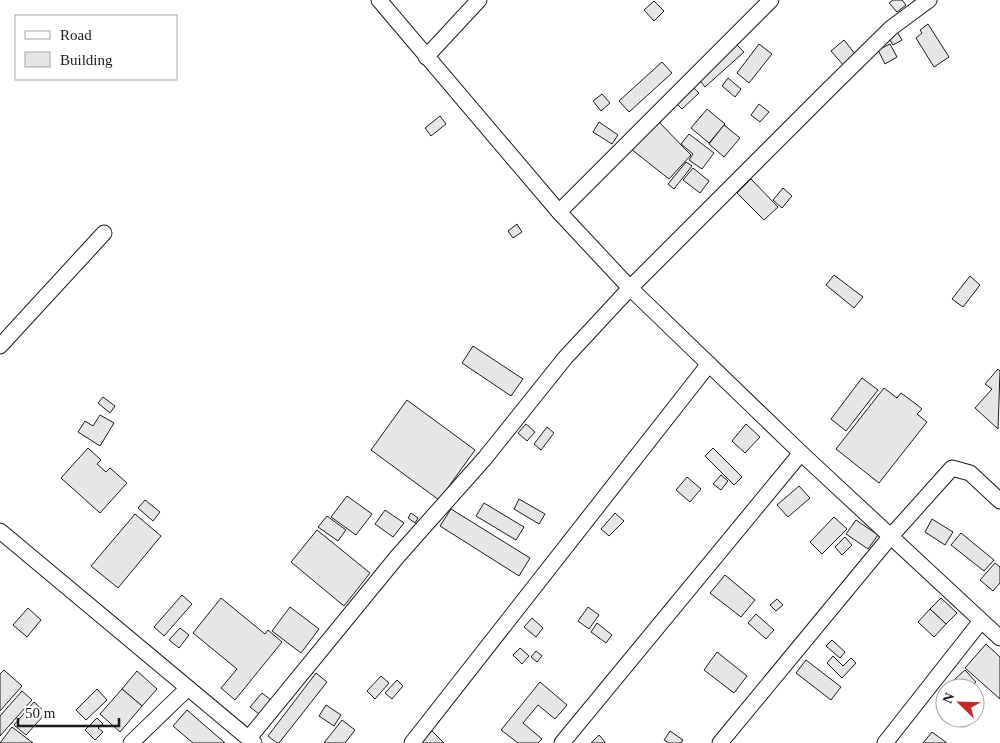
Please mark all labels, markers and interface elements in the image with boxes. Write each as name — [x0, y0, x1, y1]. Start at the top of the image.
legend — [15, 15, 178, 80]
text: Road — [60, 27, 92, 43]
text: Building — [60, 52, 113, 68]
north arrow — [935, 678, 985, 728]
text: N — [940, 691, 957, 706]
scale bar — [18, 696, 119, 728]
text: 50 m — [25, 705, 56, 721]

